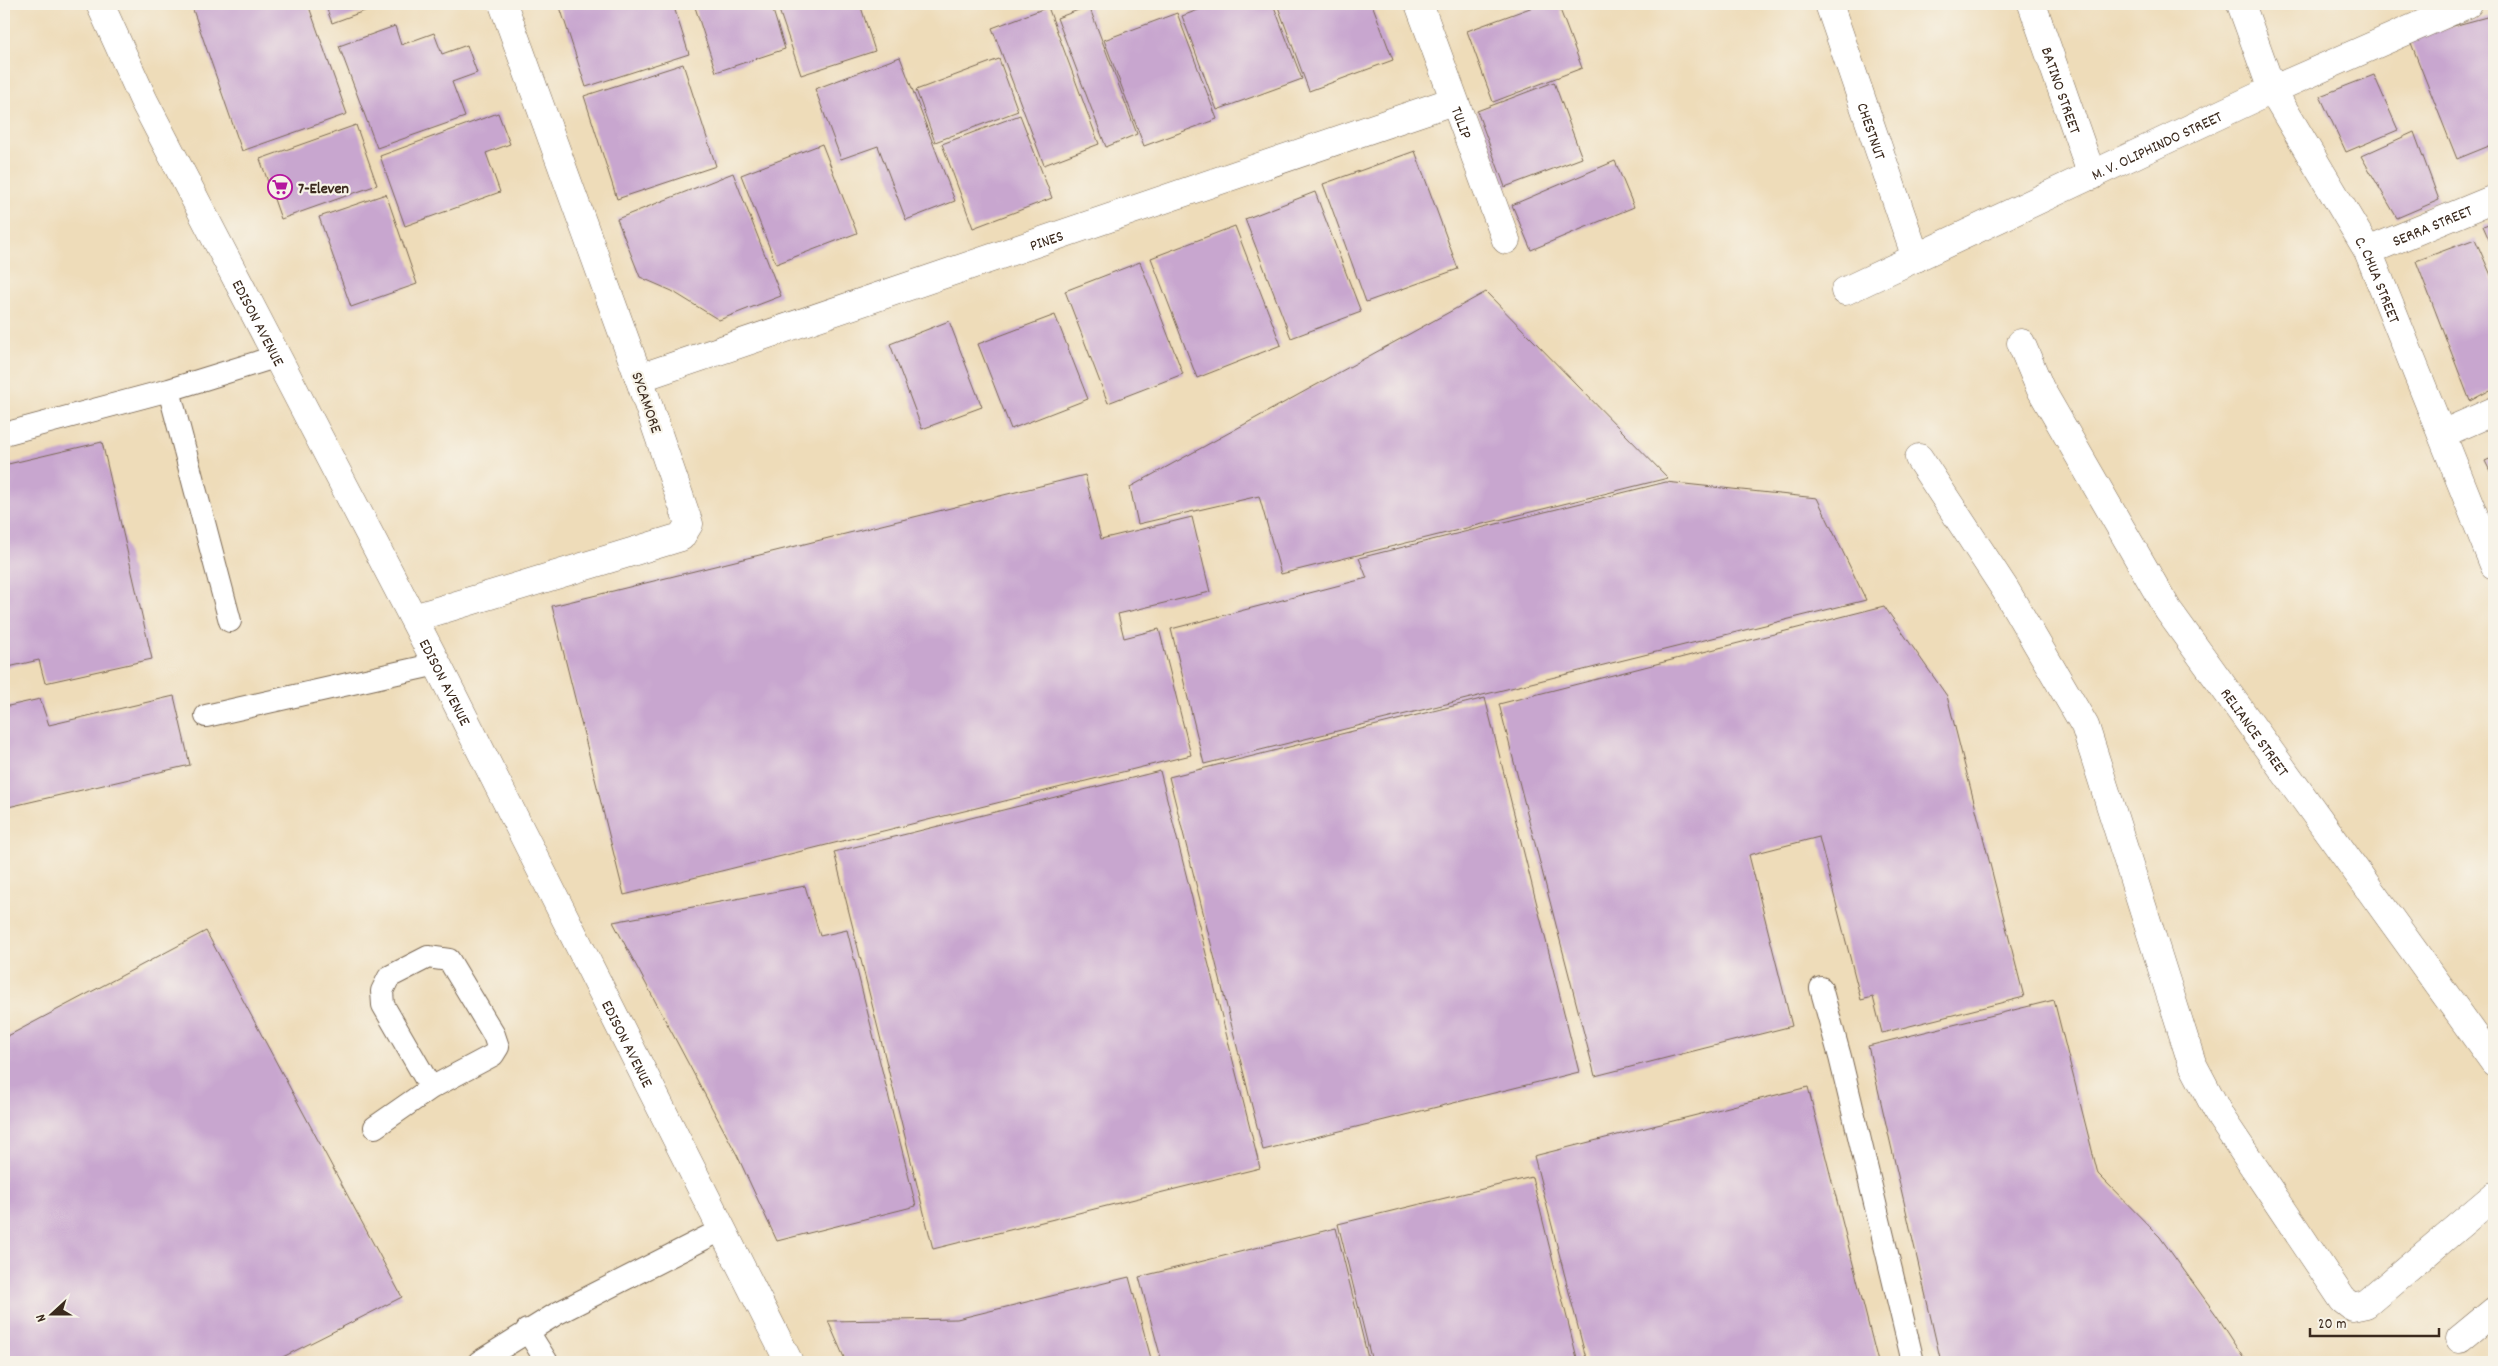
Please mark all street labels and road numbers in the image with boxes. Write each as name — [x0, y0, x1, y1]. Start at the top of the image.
street label: BATINO STREET — [2034, 44, 2086, 138]
street label: CHESTNUT — [1850, 100, 1891, 164]
street label: TULIP — [1444, 104, 1477, 143]
street label: M. V. OLIPHINDO STREET — [2088, 106, 2227, 187]
street label: SERRA STREET — [2389, 200, 2477, 254]
street label: PINES — [1027, 225, 1067, 258]
street label: C. CHUA STREET — [2348, 232, 2405, 328]
street label: EDISON AVENUE — [225, 276, 289, 372]
street label: SYCAMORE — [624, 369, 667, 437]
street label: EDISON AVENUE — [412, 635, 476, 731]
street label: RELIANCE STREET — [2214, 684, 2294, 783]
street label: EDISON AVENUE — [594, 997, 658, 1093]

